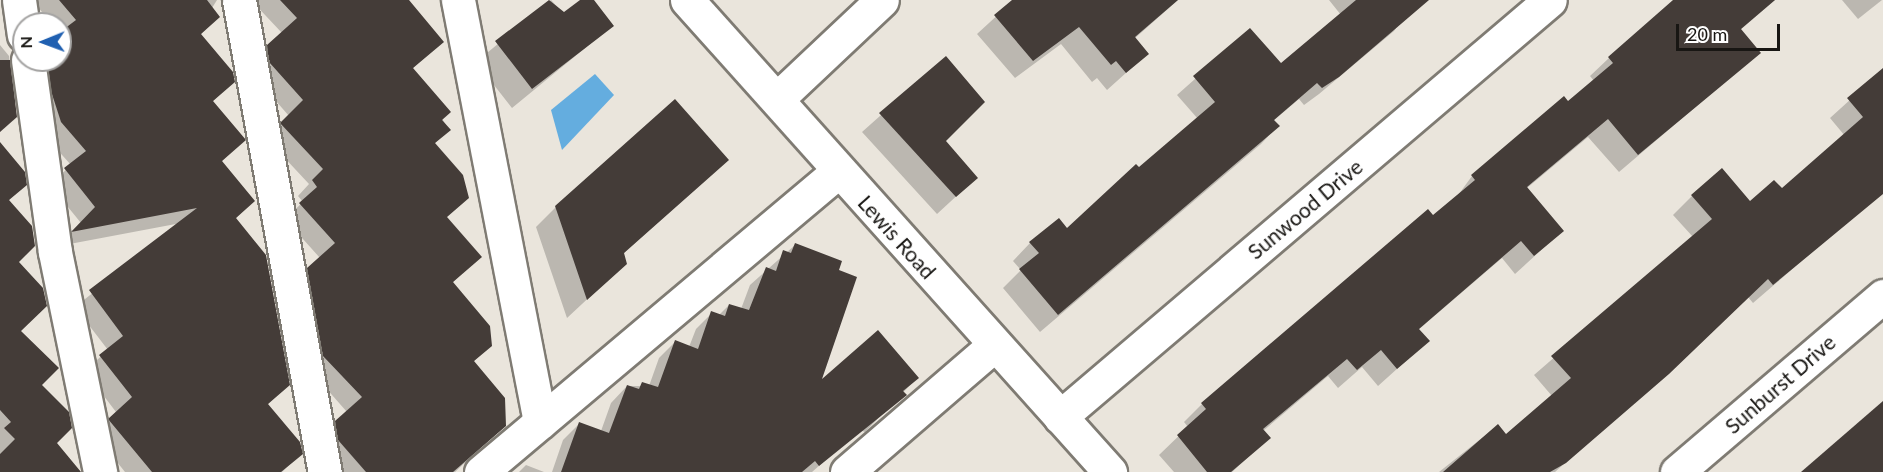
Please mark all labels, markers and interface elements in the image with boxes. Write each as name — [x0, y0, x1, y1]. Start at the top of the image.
north arrow — [12, 12, 72, 72]
scale bar — [1679, 12, 1782, 50]
text: 20 m — [1687, 23, 1727, 45]
text: N — [16, 36, 35, 49]
street label: Sunwood Drive — [1243, 154, 1367, 264]
street label: Lewis Road — [853, 190, 941, 284]
street label: Sunburst Drive — [1720, 329, 1840, 439]

